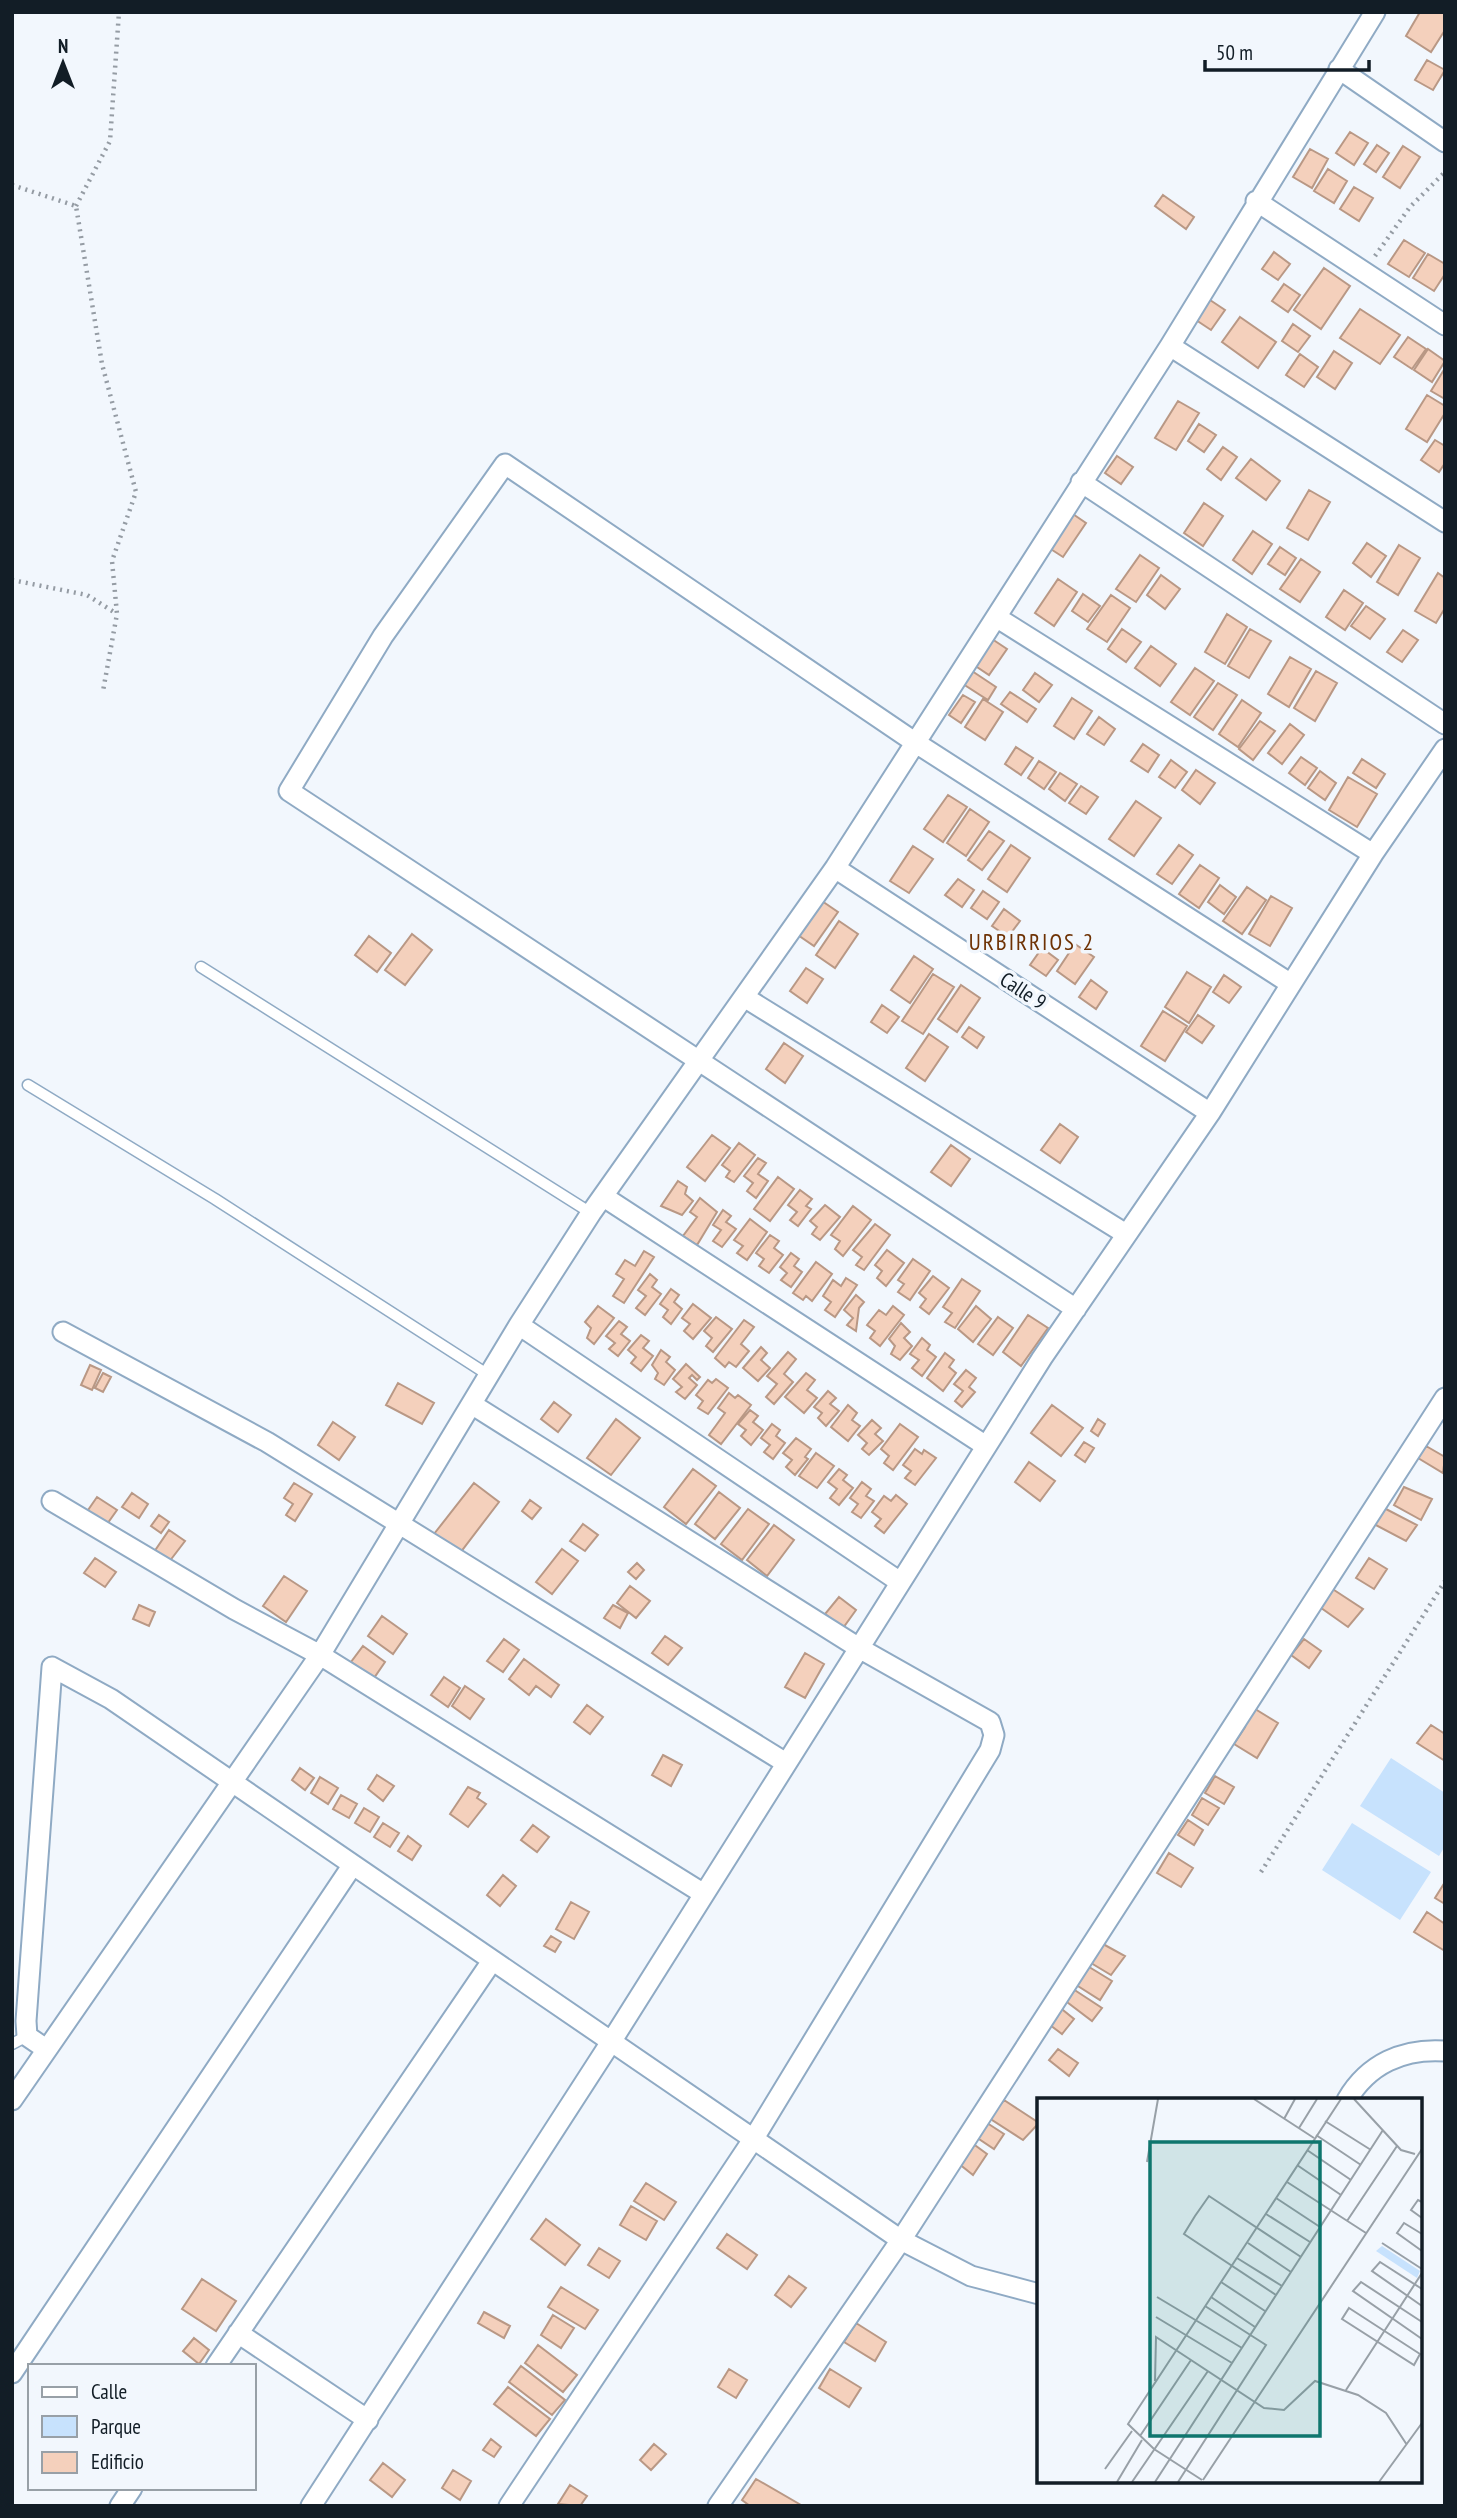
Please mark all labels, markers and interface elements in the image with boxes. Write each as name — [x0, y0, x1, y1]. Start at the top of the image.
north arrow — [28, 28, 98, 98]
scale bar — [1205, 28, 1370, 72]
text: N — [58, 34, 68, 58]
text: 50 m — [1216, 39, 1253, 66]
district label: URBIRRIOS 2 — [969, 927, 1095, 956]
street label: Calle 9 — [995, 966, 1052, 1016]
inset map — [1037, 2098, 1422, 2483]
legend — [28, 2364, 256, 2490]
text: Calle — [91, 2378, 127, 2405]
text: Parque — [91, 2413, 141, 2440]
text: Edificio — [91, 2448, 144, 2475]

